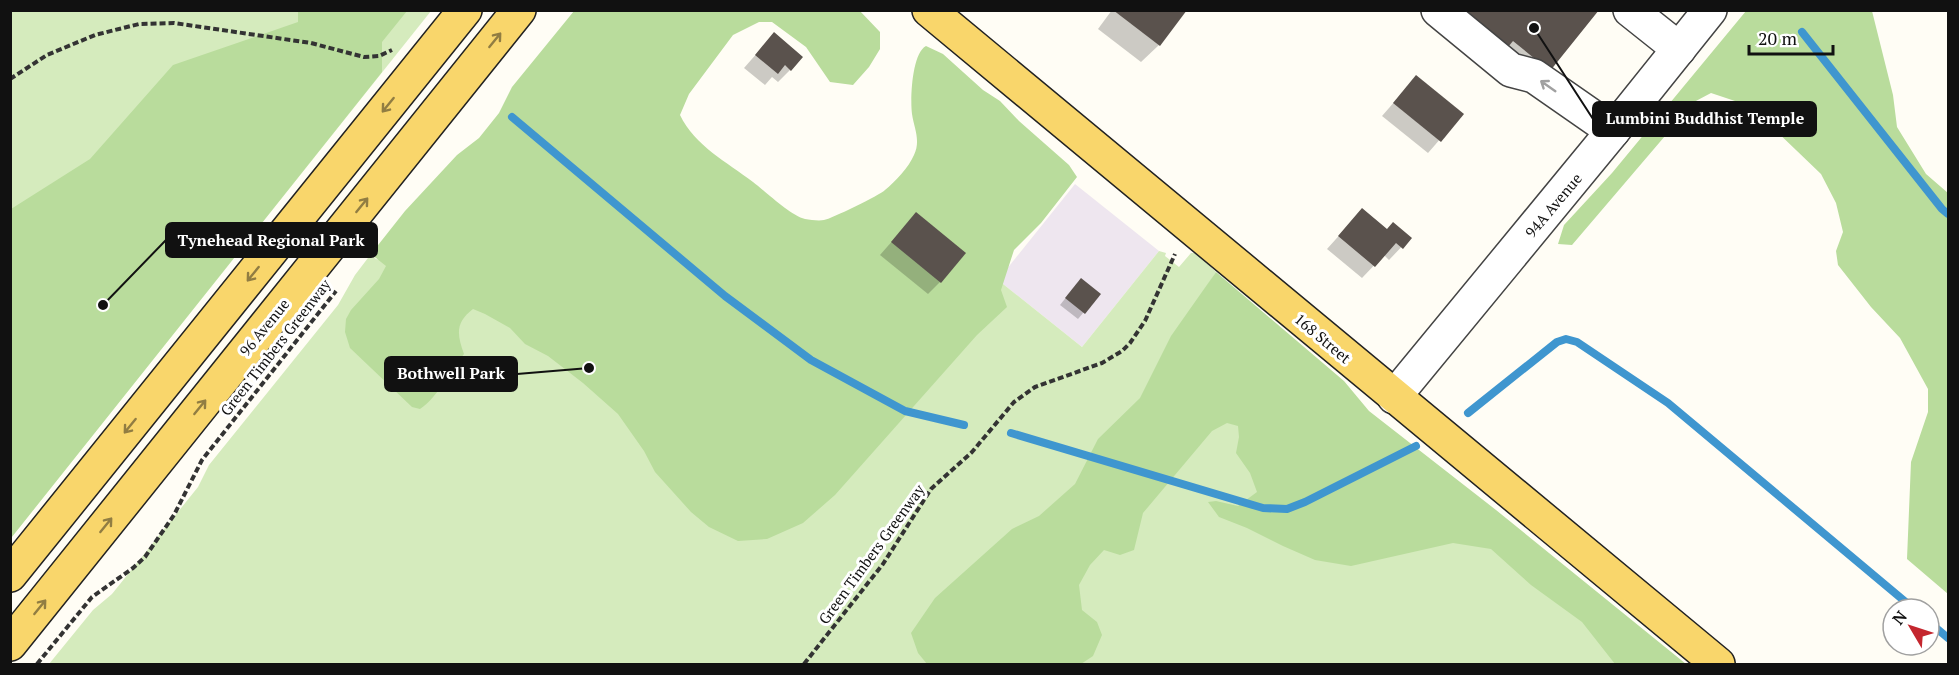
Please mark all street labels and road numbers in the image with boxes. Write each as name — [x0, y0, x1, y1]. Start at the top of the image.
street label: 94A Avenue — [1520, 169, 1586, 241]
street label: Green Timbers Greenway — [215, 274, 335, 419]
street label: 96 Avenue — [235, 294, 293, 360]
street label: 168 Street — [1291, 309, 1356, 368]
street label: Green Timbers Greenway — [813, 480, 929, 628]

